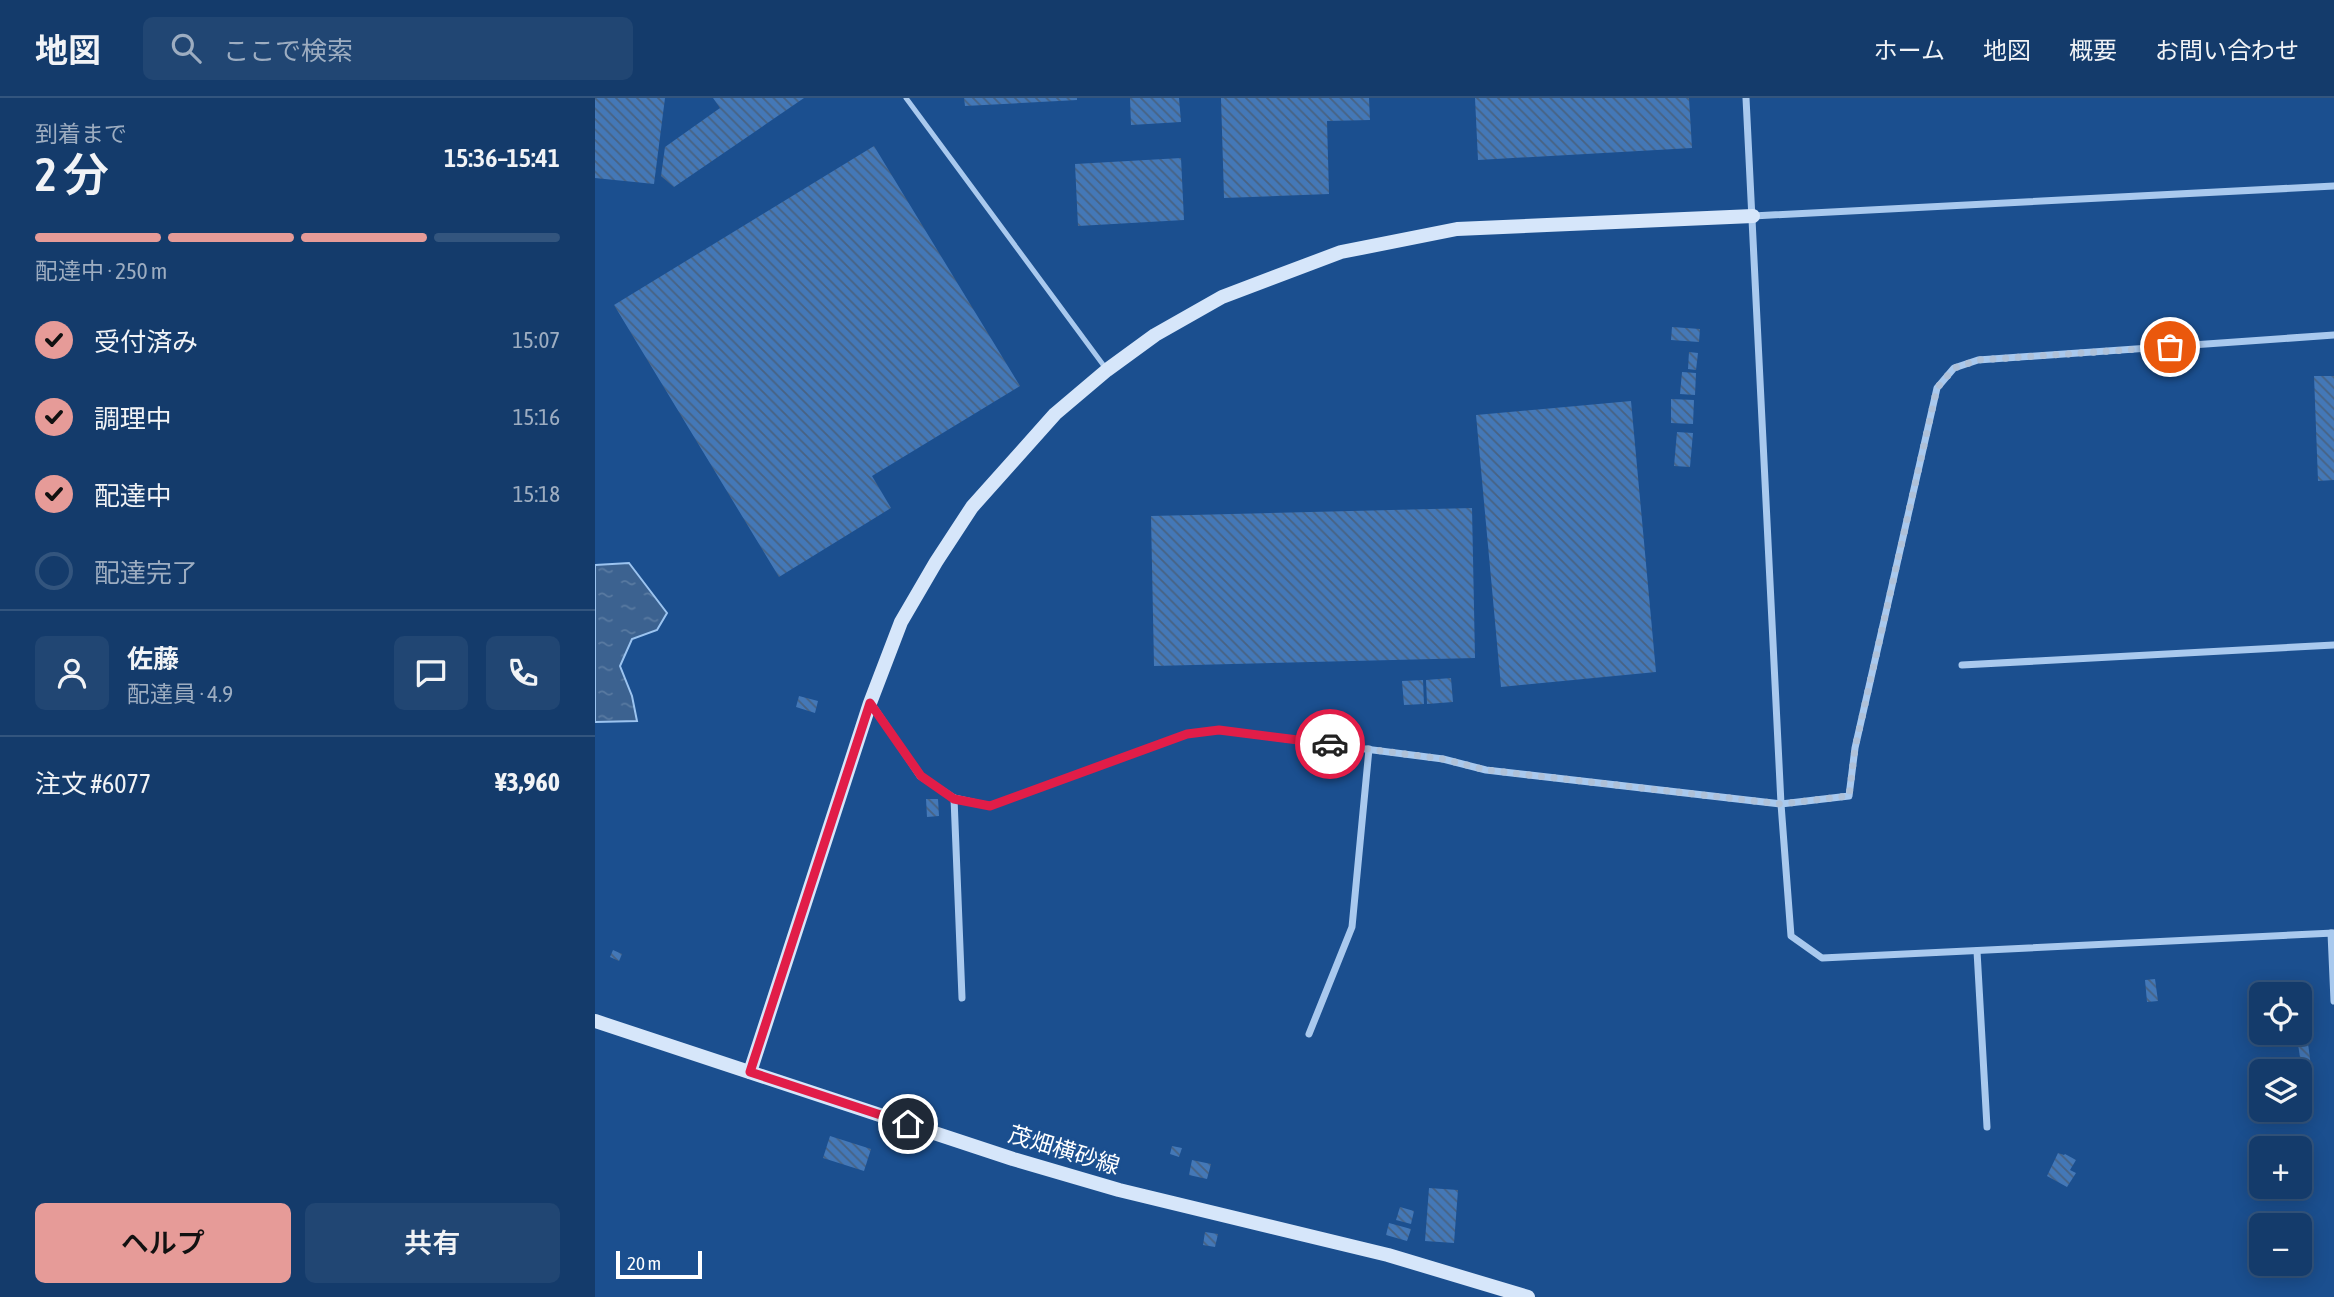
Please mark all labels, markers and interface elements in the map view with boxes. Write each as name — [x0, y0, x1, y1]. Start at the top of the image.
search box — [143, 17, 633, 80]
icon: search — [167, 29, 205, 67]
text: 地図 — [35, 31, 101, 69]
text: ここで検索 — [223, 36, 353, 66]
text: ホーム — [1874, 37, 1945, 64]
text: 地図 — [1983, 37, 2031, 64]
text: 概要 — [2069, 37, 2117, 64]
text: お問い合わせ — [2155, 37, 2299, 64]
text: 到着まで — [35, 121, 127, 147]
text: 15:36–15:41 — [444, 143, 560, 173]
text: 2 分 — [35, 148, 109, 201]
text: 配達中 · 250 m — [35, 258, 167, 284]
pin — [2140, 317, 2200, 377]
icon: check — [35, 321, 73, 359]
text: 受付済み — [94, 327, 198, 357]
text: 15:07 — [512, 327, 560, 353]
icon: bag — [2151, 328, 2189, 366]
icon: check — [35, 398, 73, 436]
text: 調理中 — [94, 404, 172, 434]
text: 15:16 — [513, 404, 560, 430]
icon: check — [35, 475, 73, 513]
text: 配達中 — [94, 481, 172, 511]
text: 15:18 — [513, 481, 560, 507]
text: 配達完了 — [94, 558, 198, 588]
button: person — [35, 636, 109, 710]
button: chat — [394, 636, 468, 710]
button: phone — [486, 636, 560, 710]
text: 佐藤 — [127, 644, 179, 674]
text: 配達員 · 4.9 — [127, 681, 233, 707]
courier — [1295, 709, 1365, 779]
icon: car — [1311, 725, 1349, 763]
text: ¥3,960 — [495, 767, 560, 797]
text: 注文 #6077 — [35, 769, 151, 799]
map controls — [2249, 982, 2312, 1276]
button: locate — [2249, 982, 2312, 1045]
button: layers — [2249, 1059, 2312, 1122]
pin — [878, 1094, 938, 1154]
icon: home — [889, 1105, 927, 1143]
street label: 茂畑横砂線 — [1005, 1121, 1123, 1179]
button: + — [2249, 1136, 2312, 1199]
button: ヘルプ — [35, 1203, 291, 1283]
button: 共有 — [305, 1203, 560, 1283]
button: − — [2249, 1213, 2312, 1276]
scale bar — [616, 1248, 702, 1280]
text: 20 m — [627, 1252, 661, 1274]

